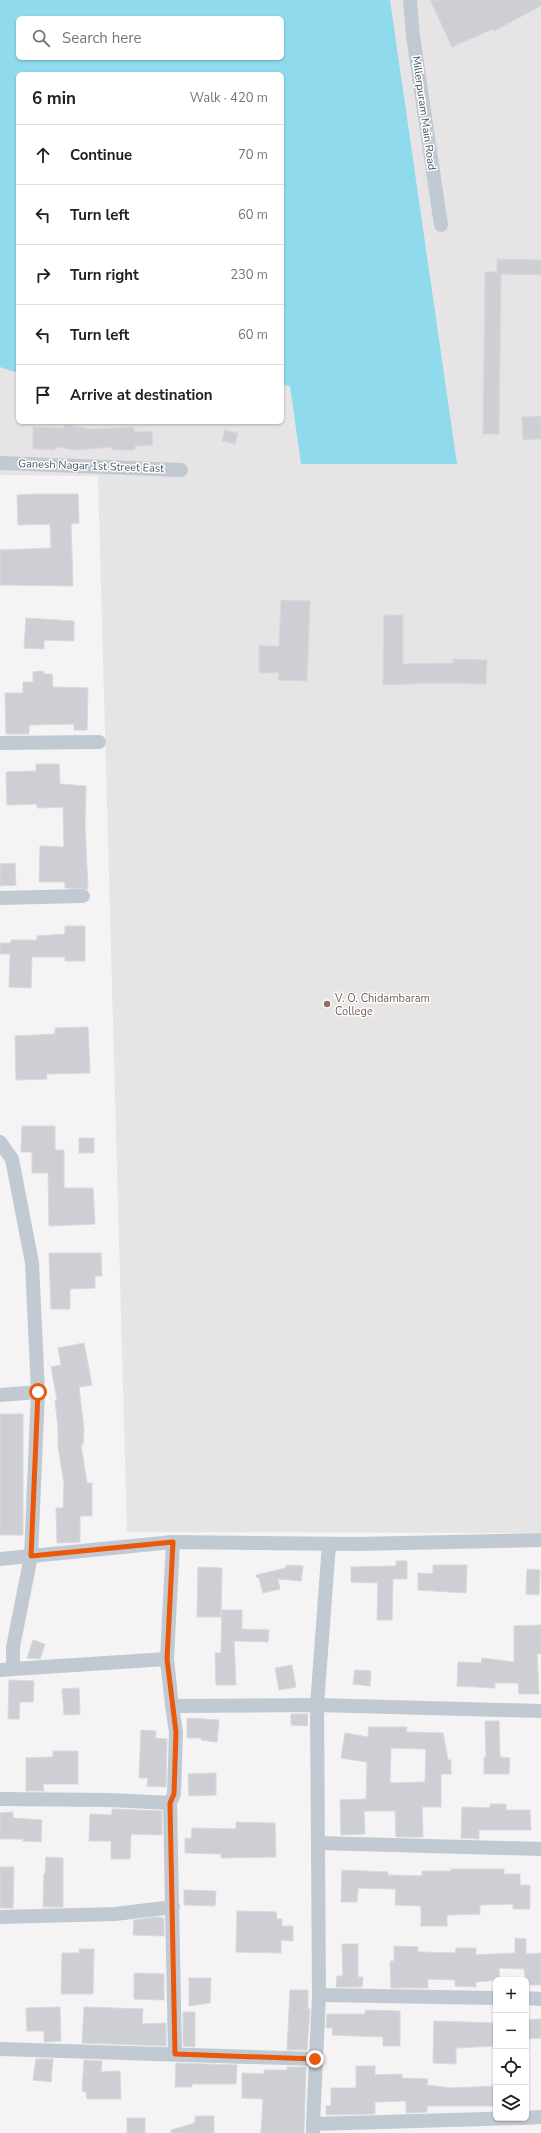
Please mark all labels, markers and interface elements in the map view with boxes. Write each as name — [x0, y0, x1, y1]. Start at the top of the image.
search box — [16, 16, 284, 60]
icon: search — [30, 27, 52, 49]
text: Search here — [62, 28, 142, 48]
street label: Millerpuram Main Road — [409, 55, 439, 171]
text: 6 min — [32, 87, 76, 110]
text: Walk · 420 m — [190, 89, 268, 107]
icon: ahead — [32, 144, 54, 166]
text: Continue — [70, 145, 132, 165]
text: 70 m — [238, 146, 268, 164]
icon: left — [32, 204, 54, 226]
text: Turn left — [70, 205, 129, 225]
text: 60 m — [238, 206, 268, 224]
icon: right — [32, 264, 54, 286]
text: Turn right — [70, 265, 139, 285]
text: 230 m — [230, 266, 268, 284]
icon: left — [32, 324, 54, 346]
text: Turn left — [70, 325, 129, 345]
text: 60 m — [238, 326, 268, 344]
icon: arrive — [32, 384, 54, 406]
text: Arrive at destination — [70, 385, 213, 405]
street label: Ganesh Nagar 1st Street East — [18, 456, 164, 476]
place label: V. O. Chidambaram College — [334, 991, 430, 1019]
marker: V. O. Chidambaram College — [322, 999, 332, 1009]
route start — [29, 1383, 47, 1401]
map controls — [493, 1977, 529, 2121]
button: + — [493, 1977, 529, 2013]
button: − — [493, 2013, 529, 2049]
button: locate — [493, 2049, 529, 2085]
route end — [306, 2050, 324, 2068]
button: layers — [493, 2085, 529, 2121]

